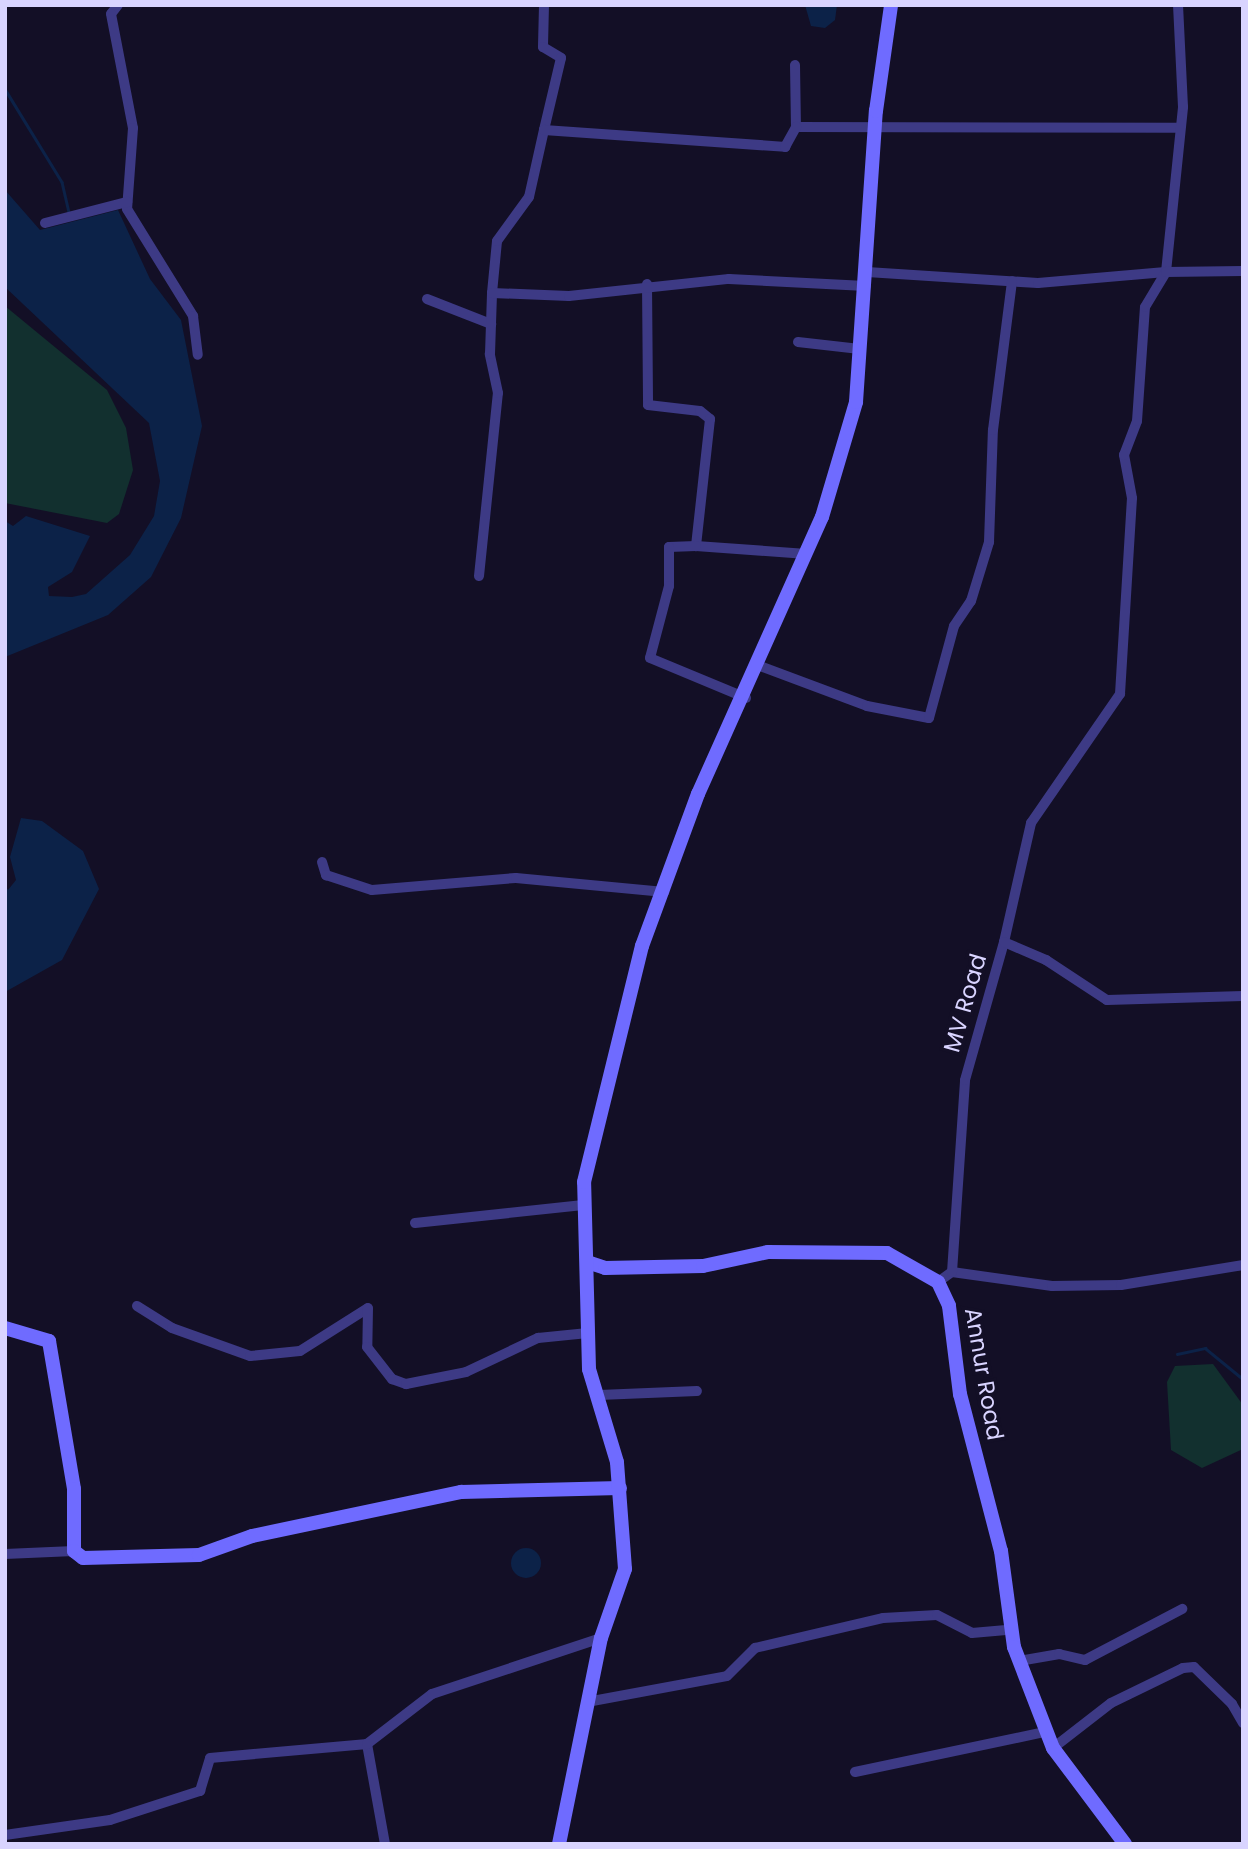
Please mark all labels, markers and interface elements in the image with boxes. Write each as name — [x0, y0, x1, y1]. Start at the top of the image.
street label: MV Road — [938, 951, 992, 1055]
street label: Annur Road — [959, 1306, 1009, 1442]

